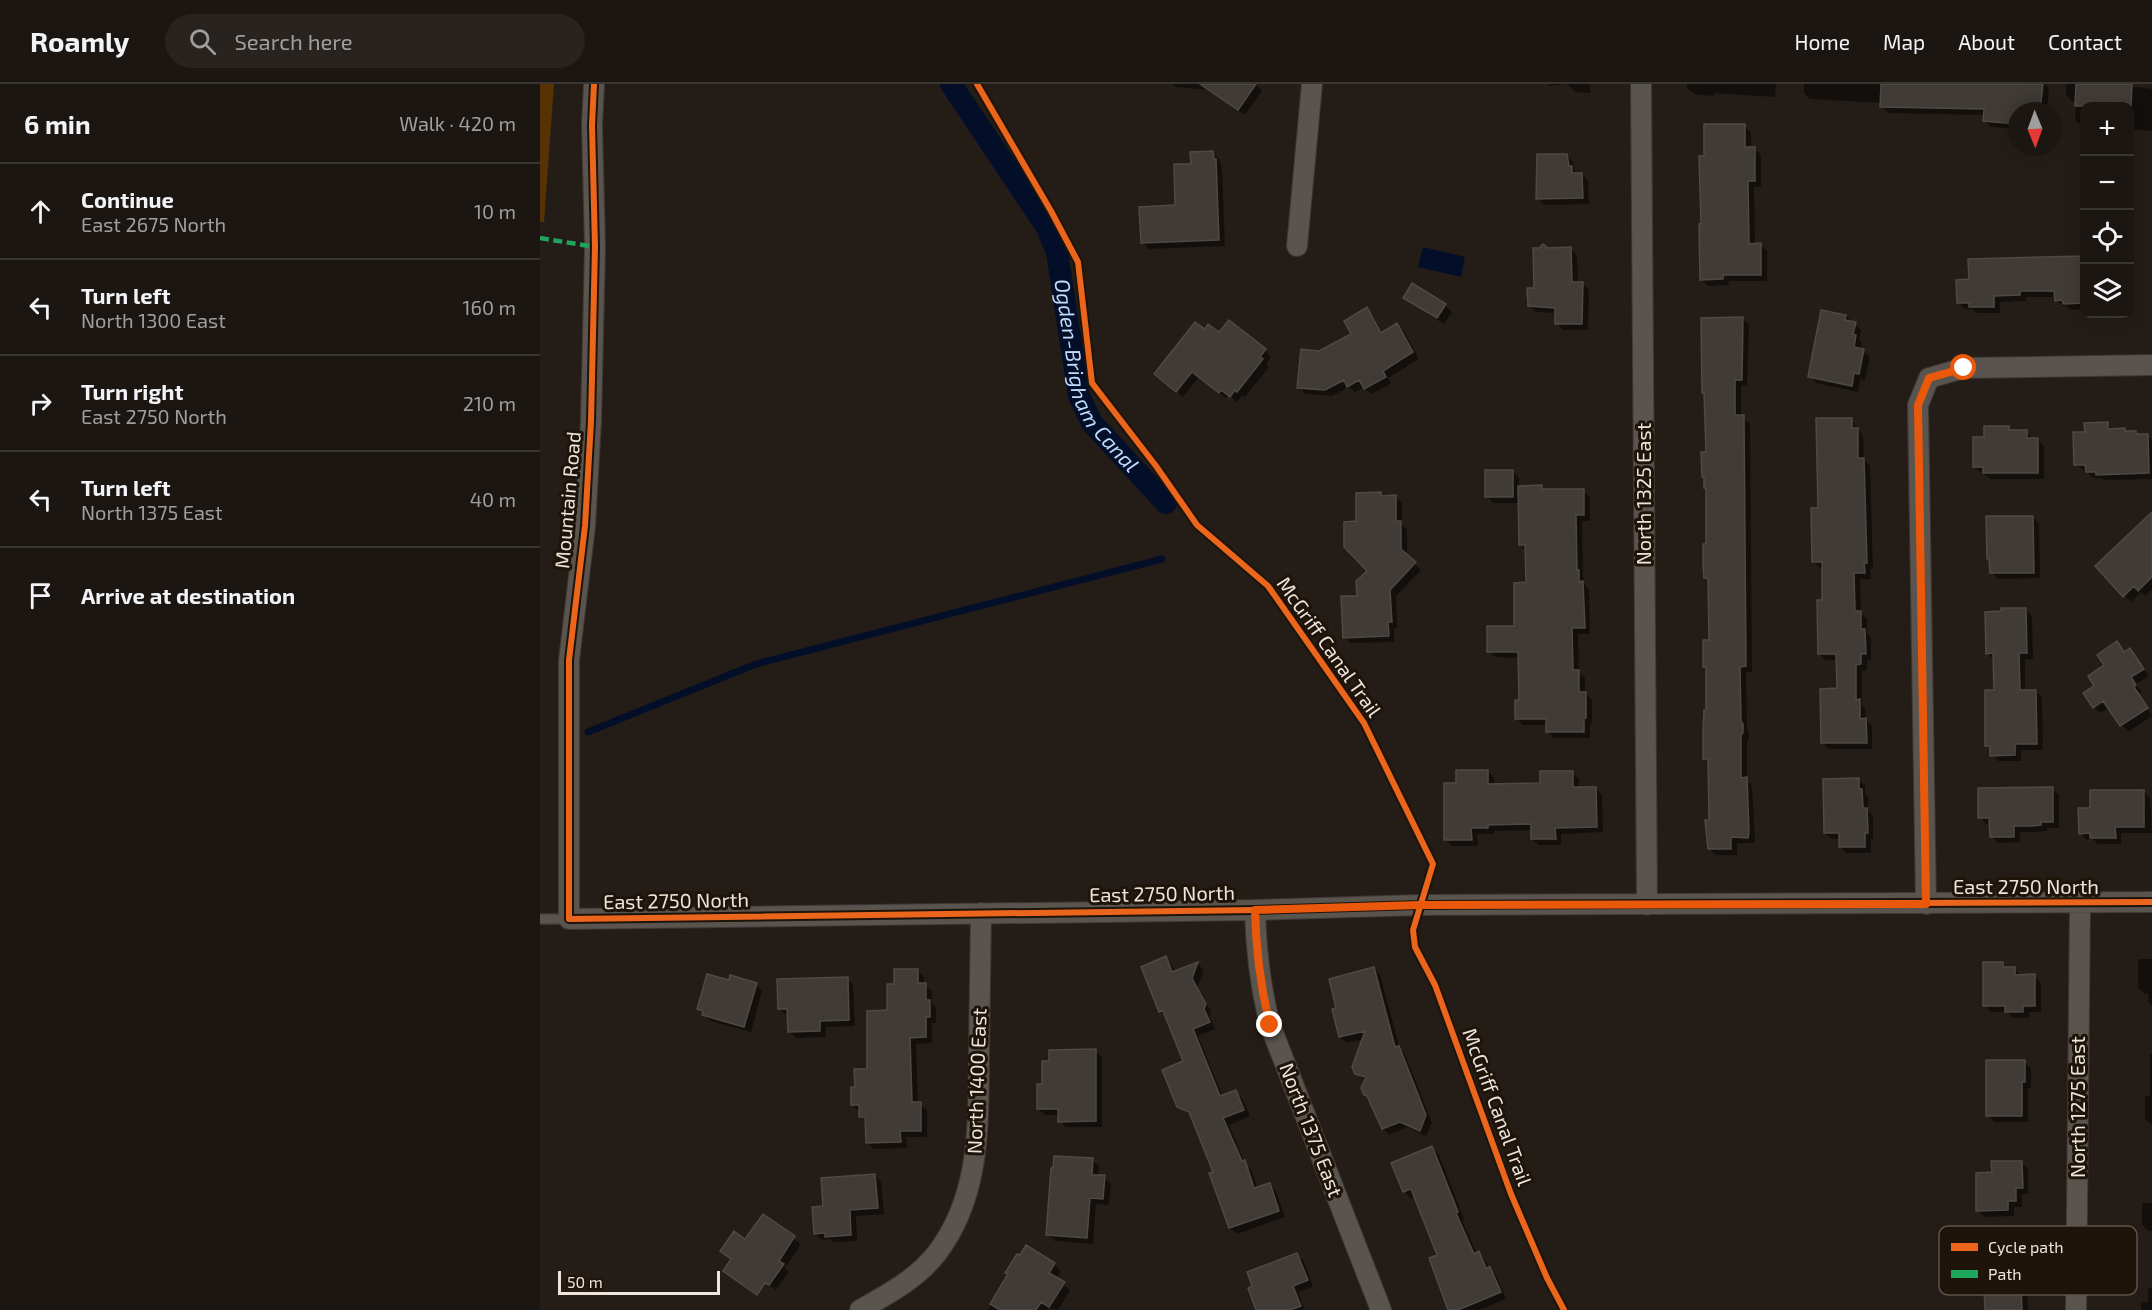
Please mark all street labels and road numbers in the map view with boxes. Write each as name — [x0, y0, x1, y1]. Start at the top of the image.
street label: North 1325 East — [1631, 422, 1655, 565]
street label: Mountain Road — [549, 430, 585, 570]
street label: McGriff Canal Trail — [1272, 572, 1387, 721]
street label: East 2750 North — [1953, 874, 2099, 898]
street label: East 2750 North — [1089, 880, 1235, 906]
street label: East 2750 North — [603, 887, 749, 913]
street label: North 1400 East — [961, 1007, 991, 1154]
street label: McGriff Canal Trail — [1458, 1025, 1538, 1189]
street label: North 1275 East — [2065, 1036, 2089, 1178]
street label: North 1375 East — [1275, 1059, 1349, 1200]

